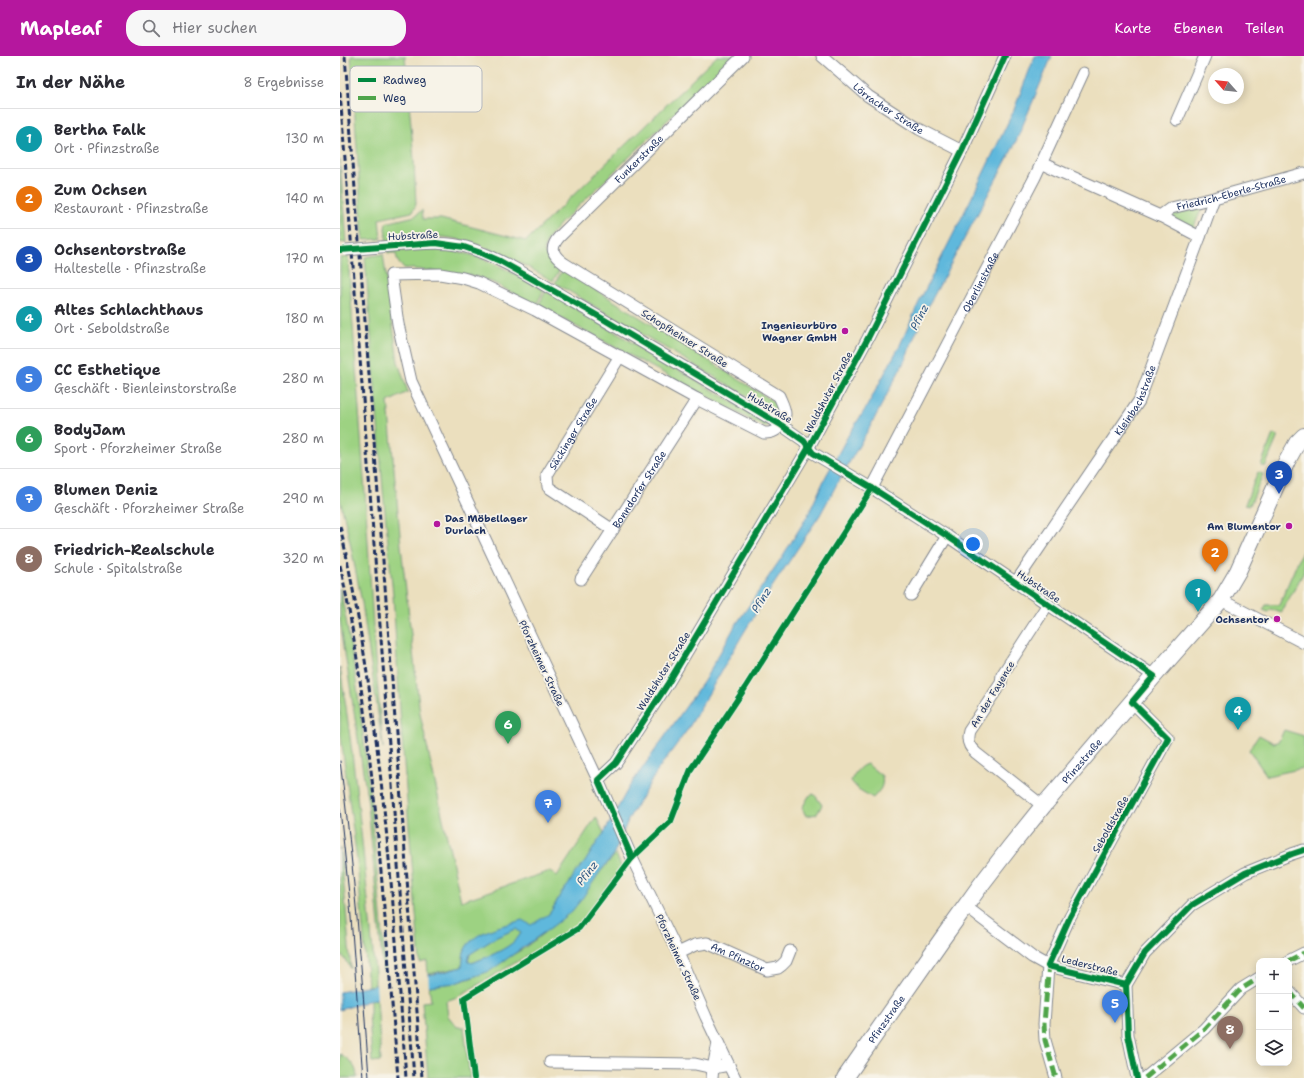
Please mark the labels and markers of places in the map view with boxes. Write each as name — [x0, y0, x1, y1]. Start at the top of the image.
place label: Ingenieurbüro Wagner GmbH — [761, 319, 837, 344]
marker: Ingenieurbüro Wagner GmbH — [840, 326, 850, 336]
pin: 3 — [1266, 461, 1292, 494]
place label: Das Möbellager Durlach — [445, 512, 528, 537]
marker: Das Möbellager Durlach — [432, 519, 442, 529]
place label: Am Blumentor — [1207, 520, 1282, 533]
marker: Am Blumentor — [1284, 521, 1294, 531]
pin: 2 — [1202, 539, 1228, 572]
pin: 1 — [1185, 579, 1211, 612]
place label: Ochsentor — [1215, 613, 1270, 626]
marker: Ochsentor — [1272, 614, 1282, 624]
pin: 4 — [1225, 697, 1251, 730]
pin: 6 — [495, 711, 521, 744]
pin: 7 — [535, 790, 561, 823]
pin: 5 — [1102, 990, 1128, 1023]
pin: 8 — [1217, 1016, 1243, 1049]

